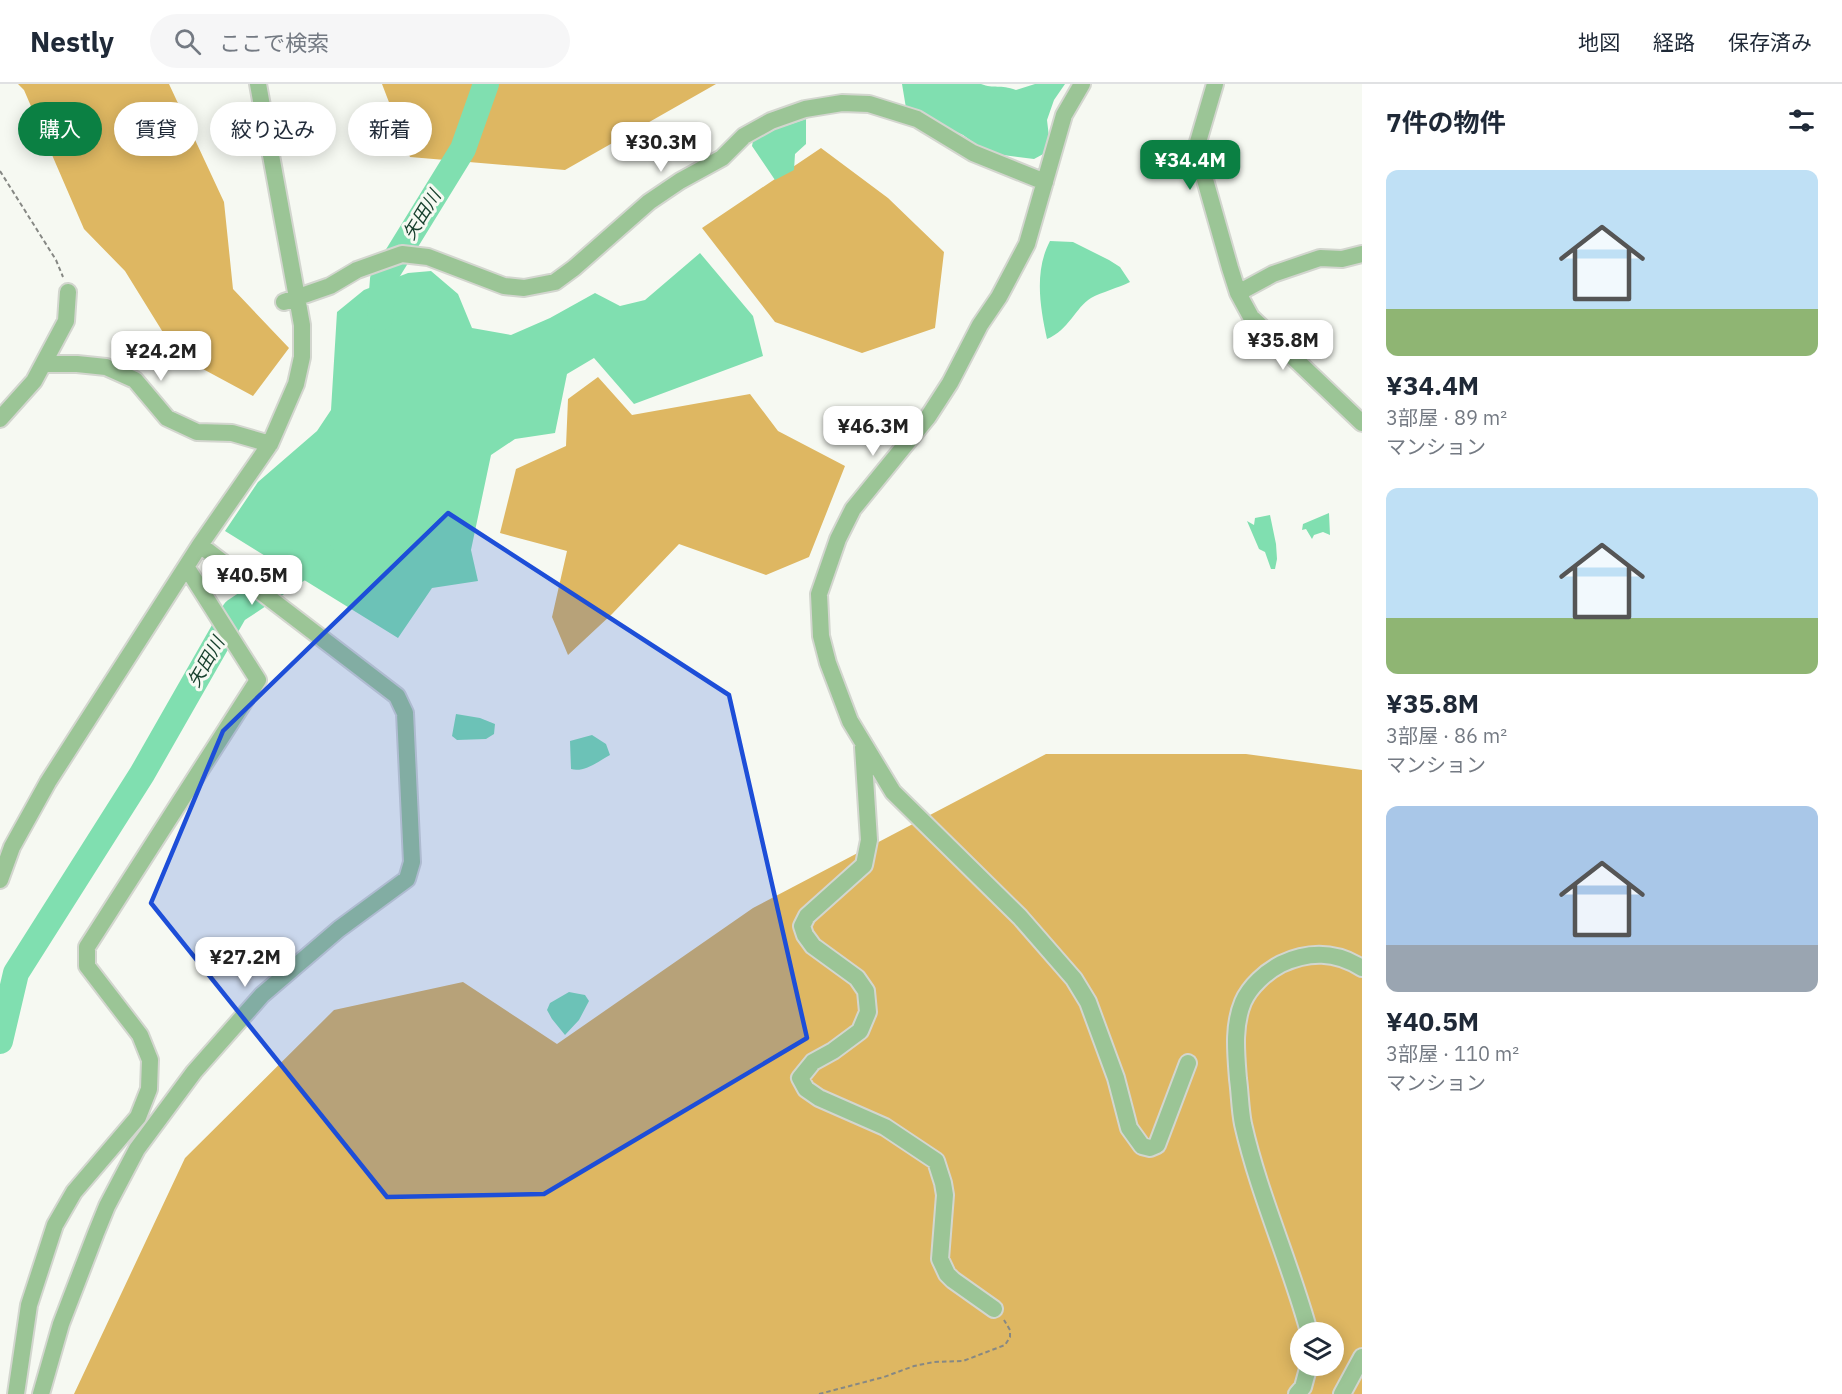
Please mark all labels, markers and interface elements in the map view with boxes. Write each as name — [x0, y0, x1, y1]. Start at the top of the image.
search box — [150, 14, 570, 68]
text: Nestly — [30, 23, 114, 60]
icon: search — [171, 25, 204, 58]
text: ここで検索 — [219, 28, 329, 57]
text: 地図 — [1578, 28, 1620, 56]
text: 経路 — [1653, 28, 1695, 56]
text: 保存済み — [1728, 28, 1812, 56]
chip: 購入 — [18, 102, 102, 156]
chip: 賃貸 — [114, 102, 198, 156]
chip: 絞り込み — [210, 102, 336, 156]
chip: 新着 — [348, 102, 432, 156]
icon: filters — [1785, 104, 1818, 137]
text: 7件の物件 — [1386, 105, 1506, 139]
pin: ¥30.3M — [612, 122, 710, 173]
text: ¥30.3M — [625, 128, 697, 155]
pin: ¥34.4M — [1141, 140, 1239, 191]
text: ¥34.4M — [1154, 146, 1226, 173]
water label: 矢田川 — [398, 184, 447, 244]
icon: home — [1548, 209, 1656, 317]
pin: ¥35.8M — [1234, 320, 1332, 371]
text: ¥35.8M — [1247, 326, 1319, 353]
pin: ¥24.2M — [112, 331, 210, 382]
text: ¥24.2M — [125, 337, 197, 364]
text: ¥34.4M — [1386, 368, 1479, 402]
text: 3部屋 · 89 m² — [1386, 404, 1507, 431]
pin: ¥46.3M — [824, 406, 922, 457]
text: ¥46.3M — [837, 412, 909, 439]
text: マンション — [1386, 433, 1486, 460]
icon: home — [1548, 527, 1656, 635]
pin: ¥40.5M — [203, 555, 301, 606]
text: ¥40.5M — [216, 561, 288, 588]
water label: 矢田川 — [182, 631, 230, 691]
text: ¥35.8M — [1386, 686, 1479, 720]
text: 3部屋 · 86 m² — [1386, 722, 1507, 749]
text: マンション — [1386, 751, 1486, 778]
icon: home — [1548, 845, 1656, 953]
pin: ¥27.2M — [196, 937, 294, 988]
text: ¥27.2M — [209, 943, 281, 970]
text: ¥40.5M — [1386, 1004, 1479, 1038]
text: 3部屋 · 110 m² — [1386, 1040, 1519, 1067]
text: マンション — [1386, 1069, 1486, 1096]
map controls — [1290, 1322, 1344, 1376]
button: layers — [1290, 1322, 1344, 1376]

